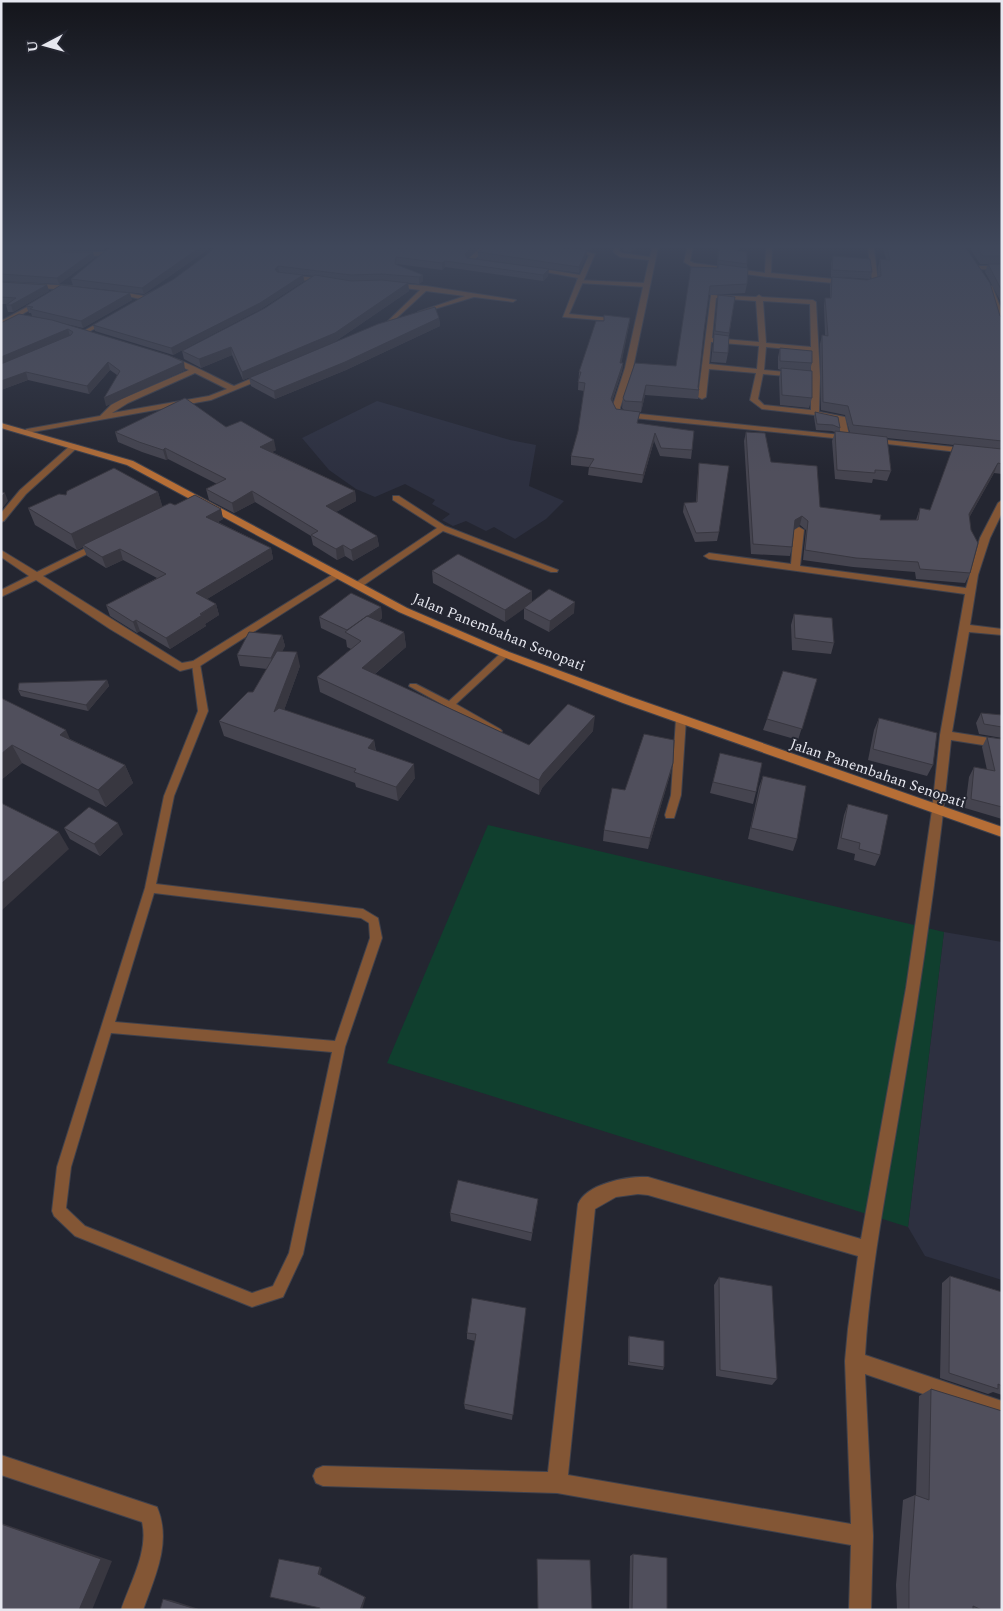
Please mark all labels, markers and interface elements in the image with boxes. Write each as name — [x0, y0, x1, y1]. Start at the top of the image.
north arrow — [20, 20, 70, 70]
text: U — [21, 39, 44, 53]
street label: Jalan Panembahan Senopati — [409, 587, 589, 678]
street label: Jalan Panembahan Senopati — [787, 733, 969, 814]

